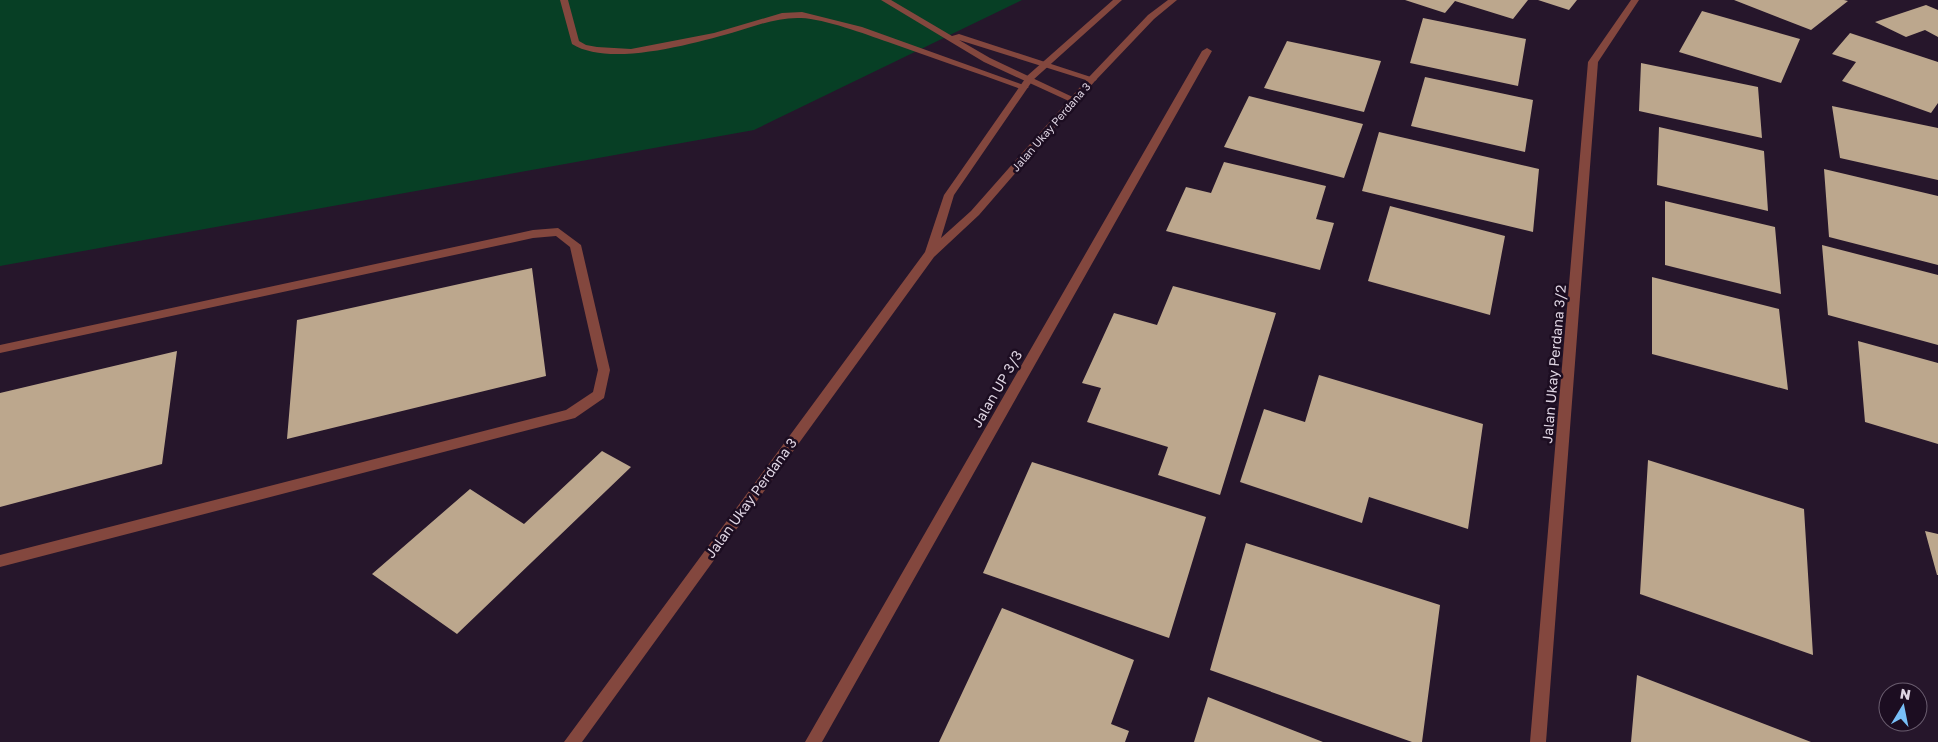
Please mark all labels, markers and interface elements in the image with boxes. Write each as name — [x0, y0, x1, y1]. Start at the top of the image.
street label: Jalan Ukay Perdana 3 — [1009, 80, 1093, 174]
street label: Jalan Ukay Perdana 3/2 — [1538, 284, 1569, 444]
street label: Jalan UP 3/3 — [968, 347, 1025, 430]
street label: Jalan Ukay Perdana 3 — [701, 434, 800, 561]
north arrow — [1878, 682, 1928, 732]
text: N — [1899, 684, 1912, 703]

